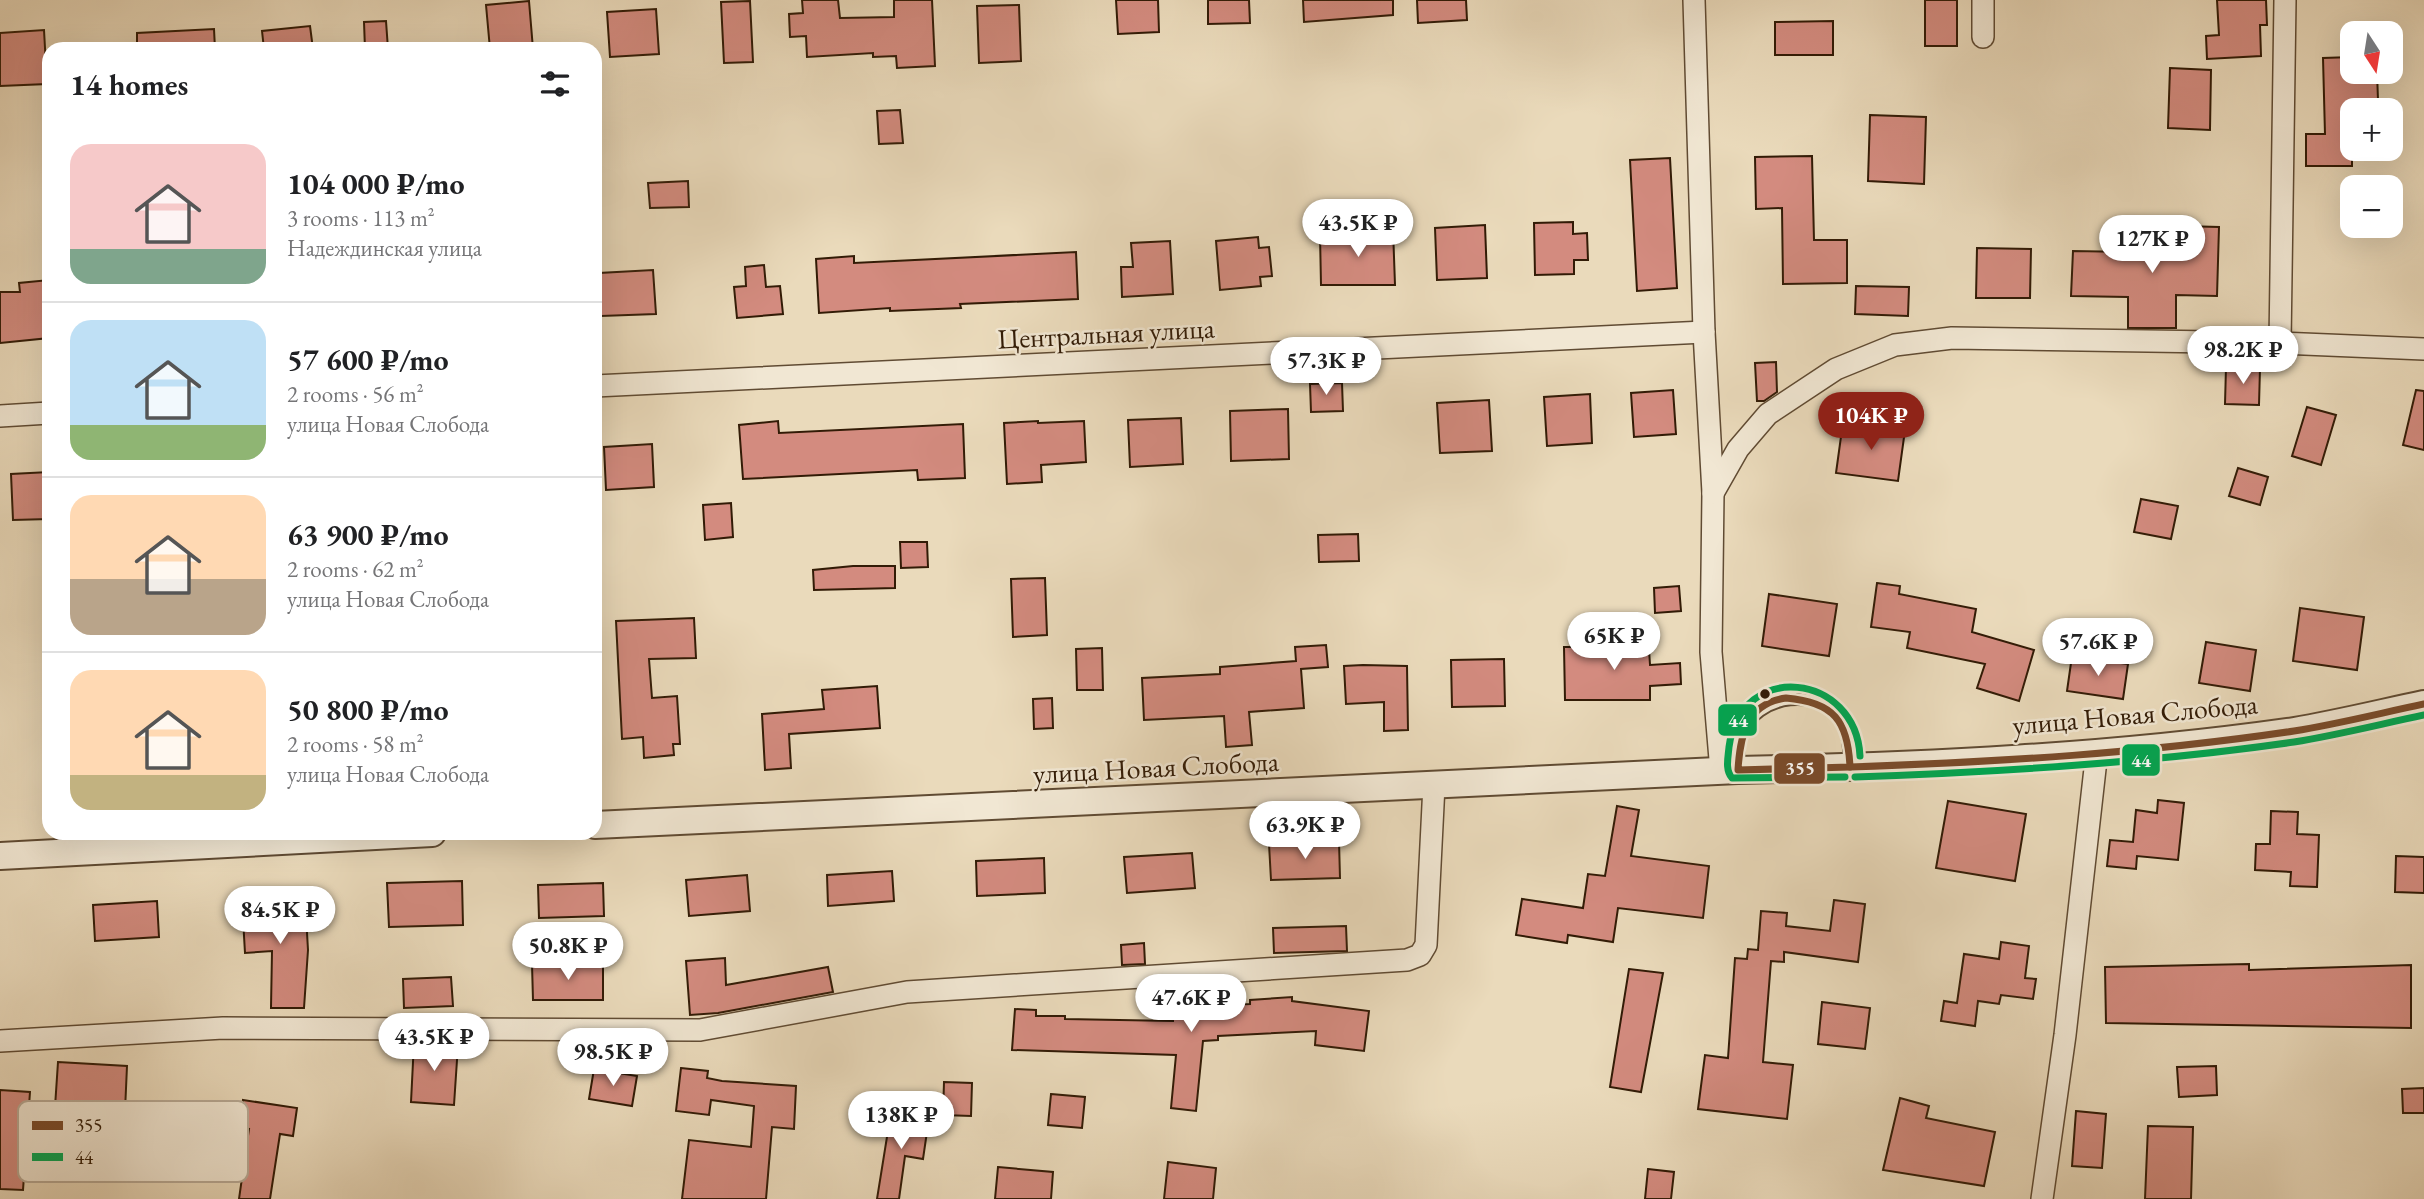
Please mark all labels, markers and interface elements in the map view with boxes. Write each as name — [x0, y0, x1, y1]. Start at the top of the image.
north arrow — [2340, 21, 2403, 84]
map controls — [2340, 21, 2403, 238]
text: 14 homes — [70, 65, 188, 104]
icon: filters — [536, 65, 574, 103]
button: + — [2340, 98, 2403, 161]
text: 104 000 ₽/mo — [287, 164, 465, 203]
icon: home — [126, 172, 210, 256]
button: − — [2340, 175, 2403, 238]
pin: 43.5K ₽ — [1293, 200, 1423, 259]
text: 3 rooms · 113 m² — [287, 203, 435, 233]
text: 43.5K ₽ — [1318, 207, 1398, 237]
pin: 127K ₽ — [2095, 216, 2209, 275]
text: 127K ₽ — [2115, 223, 2189, 253]
text: Надеждинская улица — [287, 233, 482, 263]
street label: Центральная улица — [996, 309, 1216, 357]
pin: 98.2K ₽ — [2178, 326, 2308, 386]
text: 98.2K ₽ — [2203, 334, 2283, 364]
pin: 57.3K ₽ — [1261, 338, 1391, 397]
text: 57 600 ₽/mo — [287, 340, 449, 379]
text: 57.3K ₽ — [1286, 345, 1366, 375]
icon: home — [126, 348, 210, 432]
text: 2 rooms · 56 m² — [287, 379, 424, 409]
pin: 104K ₽ — [1814, 392, 1928, 452]
text: 104K ₽ — [1834, 400, 1908, 430]
text: улица Новая Слобода — [287, 409, 489, 439]
text: 63 900 ₽/mo — [287, 515, 449, 554]
icon: home — [126, 523, 210, 607]
text: 2 rooms · 62 m² — [287, 554, 424, 584]
text: улица Новая Слобода — [287, 584, 489, 614]
pin: 65K ₽ — [1565, 612, 1663, 672]
pin: 57.6K ₽ — [2033, 618, 2163, 678]
text: 65K ₽ — [1583, 620, 1645, 650]
text: 57.6K ₽ — [2058, 626, 2138, 656]
street label: улица Новая Слобода — [2011, 685, 2260, 743]
unlabelled marker — [1758, 687, 1772, 701]
text: 50 800 ₽/mo — [287, 690, 449, 729]
icon: home — [126, 698, 210, 782]
line badge: 44 — [1717, 703, 1758, 737]
text: 44 — [1728, 708, 1749, 733]
text: 2 rooms · 58 m² — [287, 729, 424, 759]
street label: улица Новая Слобода — [1032, 743, 1281, 791]
line badge: 44 — [2121, 743, 2161, 777]
text: 44 — [2131, 748, 2152, 773]
line badge: 355 — [1773, 752, 1826, 785]
text: 355 — [1785, 756, 1815, 781]
text: улица Новая Слобода — [287, 759, 489, 789]
pin: 63.9K ₽ — [1240, 802, 1370, 861]
text: 63.9K ₽ — [1265, 809, 1345, 839]
pin: 84.5K ₽ — [215, 886, 345, 946]
text: 84.5K ₽ — [240, 894, 320, 924]
pin: 50.8K ₽ — [503, 922, 633, 982]
text: 50.8K ₽ — [528, 930, 608, 960]
pin: 47.6K ₽ — [1126, 974, 1256, 1034]
text: 47.6K ₽ — [1151, 982, 1231, 1012]
pin: 43.5K ₽ — [369, 1014, 499, 1073]
text: 43.5K ₽ — [394, 1021, 474, 1051]
pin: 98.5K ₽ — [548, 1028, 678, 1088]
text: 98.5K ₽ — [573, 1036, 653, 1066]
pin: 138K ₽ — [844, 1092, 958, 1151]
text: 138K ₽ — [864, 1099, 938, 1129]
legend — [18, 1101, 248, 1182]
text: 355 — [75, 1113, 102, 1138]
text: 44 — [75, 1145, 94, 1170]

